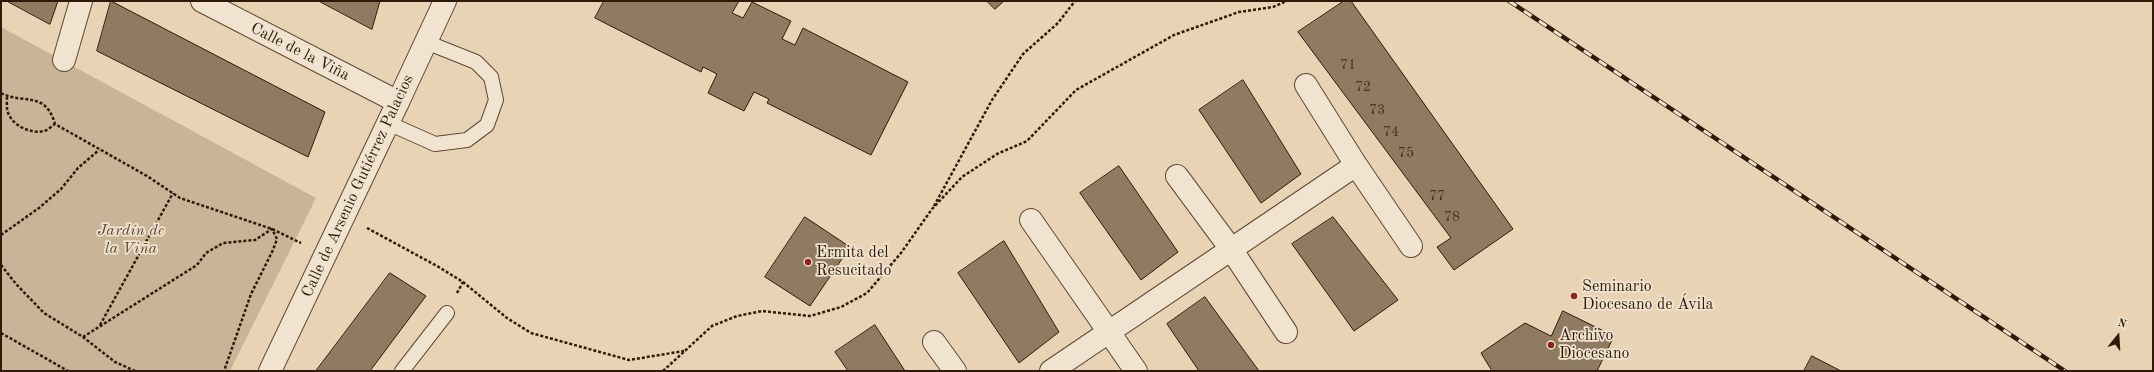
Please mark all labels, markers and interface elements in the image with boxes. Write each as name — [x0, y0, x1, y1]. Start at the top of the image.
street label: Calle de la Viña — [247, 19, 353, 85]
house number: 71 — [1340, 57, 1356, 73]
street label: Calle de Arsenio Gutiérrez Palacios — [298, 72, 418, 300]
house number: 72 — [1355, 79, 1371, 95]
house number: 73 — [1369, 102, 1385, 118]
house number: 74 — [1383, 124, 1399, 140]
house number: 75 — [1398, 145, 1414, 161]
house number: 77 — [1429, 188, 1445, 204]
house number: 78 — [1444, 209, 1460, 225]
park label: Jardín de la Viña — [98, 221, 164, 259]
place label: Ermita del Resucitado — [816, 243, 891, 281]
marker: Ermita del Resucitado — [803, 257, 813, 267]
place label: Seminario Diocesano de Ávila — [1582, 277, 1713, 315]
marker: Seminario Diocesano de Ávila — [1569, 291, 1579, 301]
north arrow — [2098, 316, 2138, 356]
text: N — [2116, 318, 2128, 331]
place label: Archivo Diocesano — [1559, 326, 1629, 364]
marker: Archivo Diocesano — [1546, 340, 1556, 350]

